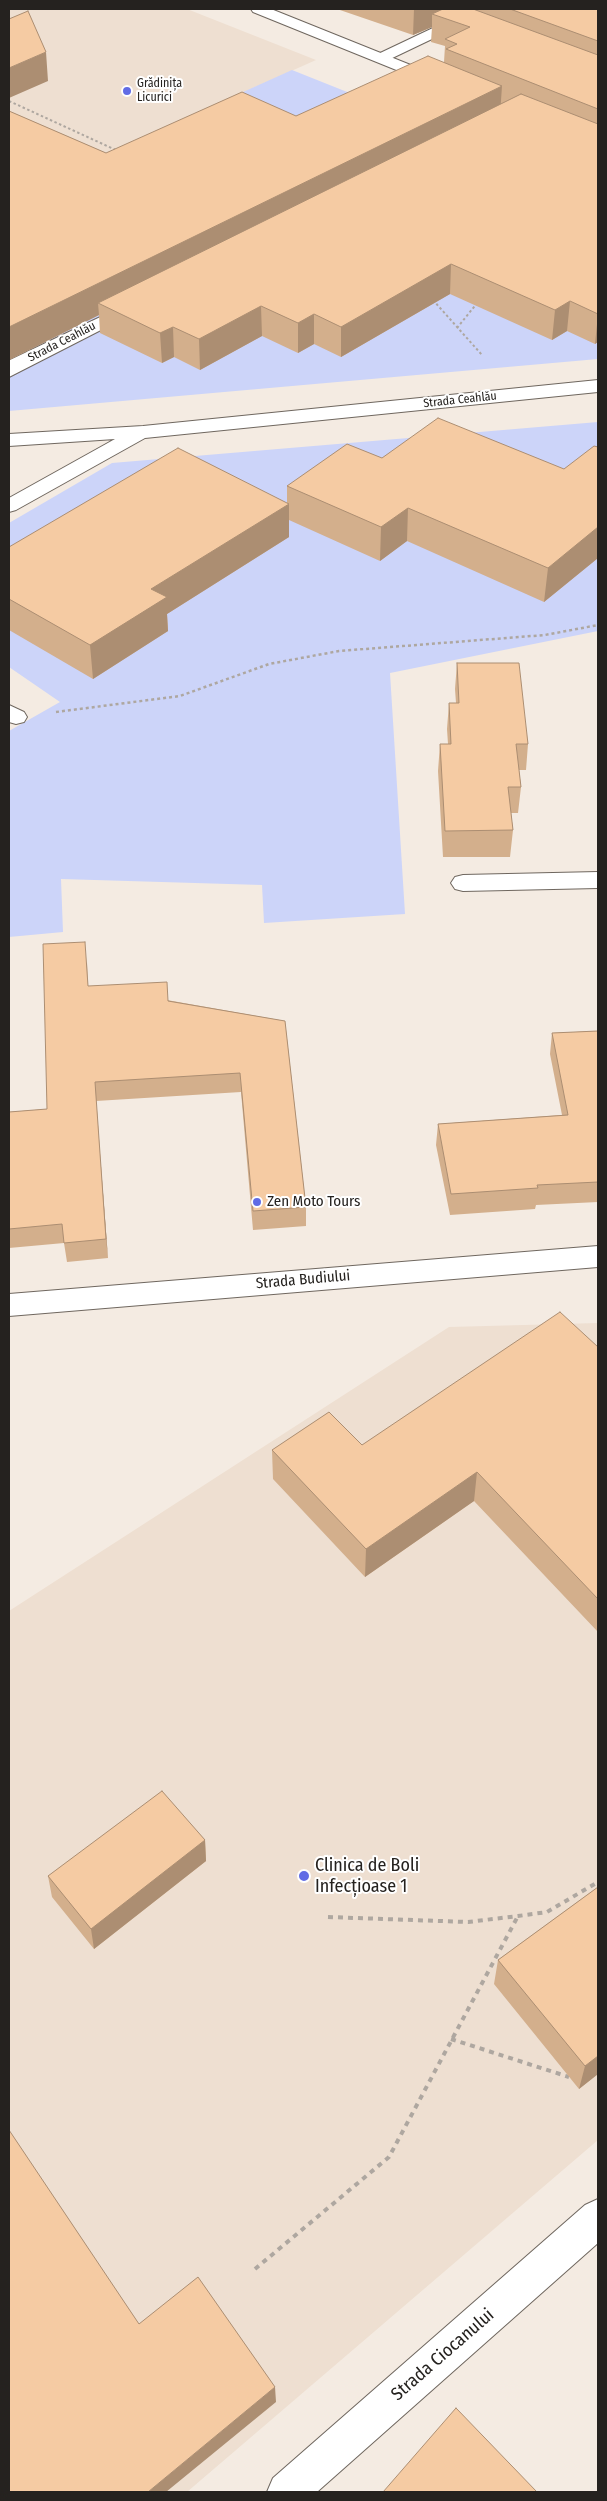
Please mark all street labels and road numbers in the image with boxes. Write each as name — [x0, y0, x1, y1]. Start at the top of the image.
street label: Strada Ceahlău — [26, 319, 98, 365]
street label: Strada Ceahlău — [423, 389, 497, 411]
street label: Strada Budiului — [255, 1267, 351, 1293]
street label: Strada Ciocanului — [387, 2304, 499, 2406]

